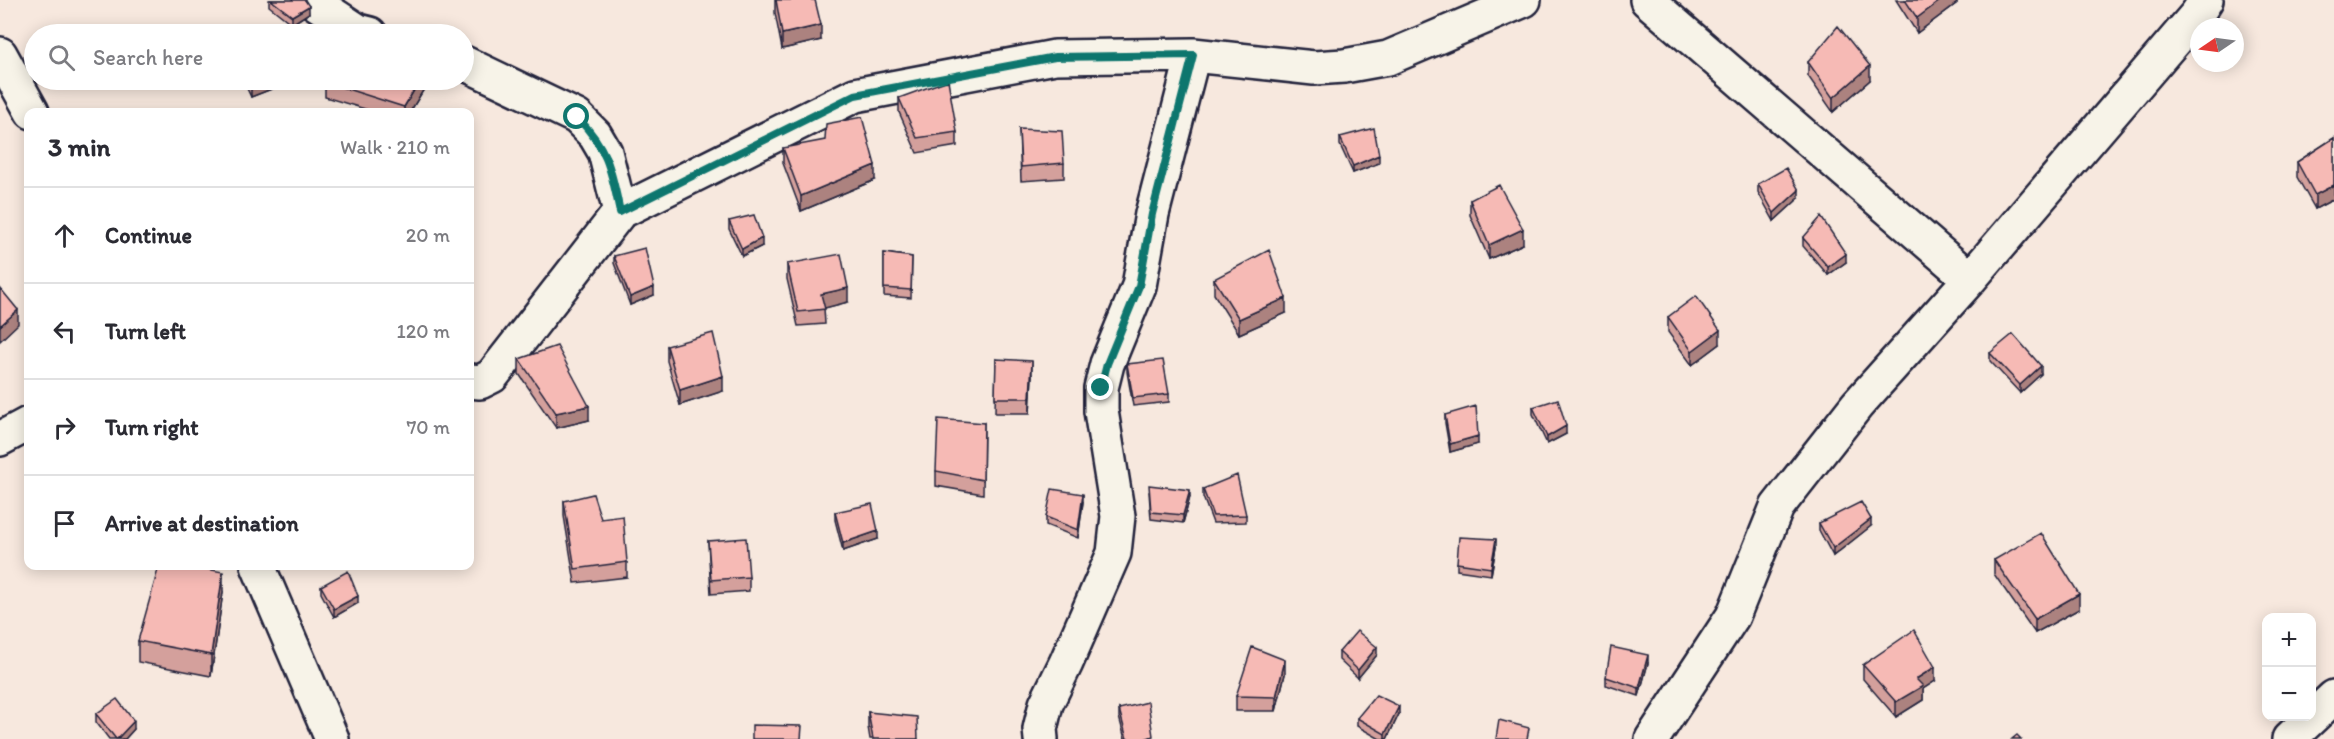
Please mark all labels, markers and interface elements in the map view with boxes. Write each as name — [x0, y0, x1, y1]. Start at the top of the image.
north arrow — [2190, 18, 2244, 72]
search box — [24, 24, 474, 90]
icon: search — [45, 41, 78, 74]
text: Search here — [93, 44, 203, 71]
route start — [563, 103, 589, 129]
text: 3 min — [48, 131, 110, 163]
text: Walk · 210 m — [340, 135, 450, 159]
icon: ahead — [48, 219, 81, 252]
text: Continue — [105, 222, 192, 249]
text: 20 m — [406, 223, 450, 247]
icon: left — [48, 315, 81, 348]
text: Turn left — [105, 318, 186, 345]
text: 120 m — [397, 319, 450, 343]
route end — [1087, 374, 1113, 400]
icon: right — [48, 411, 81, 444]
text: Turn right — [105, 414, 199, 441]
text: 70 m — [406, 415, 450, 439]
icon: arrive — [48, 507, 81, 540]
text: Arrive at destination — [105, 510, 299, 537]
map controls — [2262, 613, 2316, 721]
button: + — [2262, 613, 2316, 667]
button: − — [2262, 667, 2316, 721]

